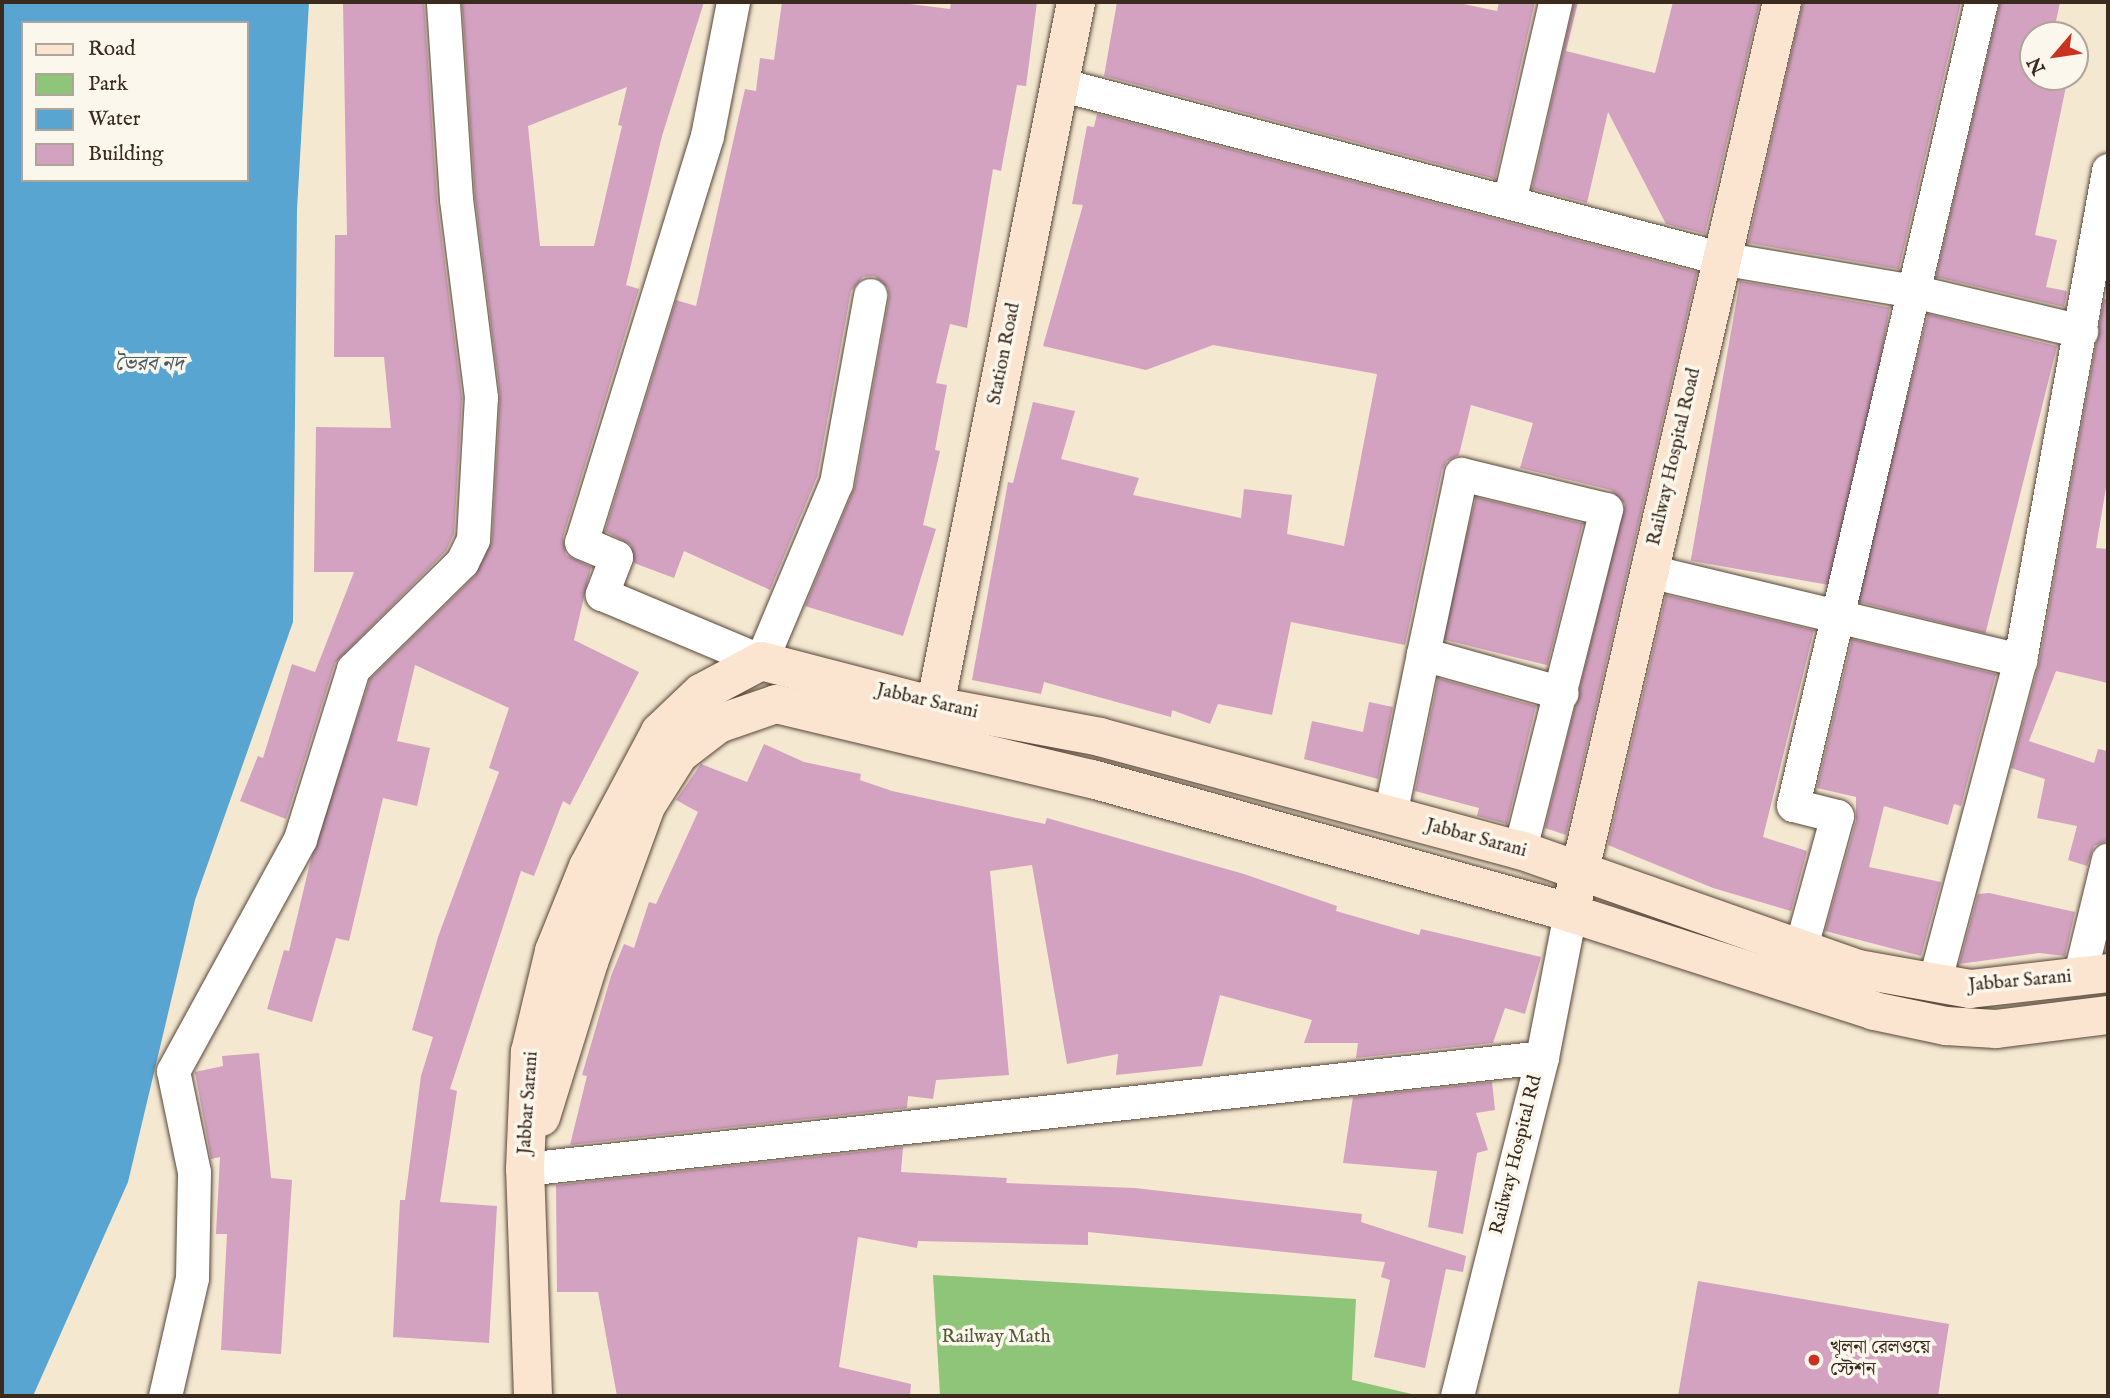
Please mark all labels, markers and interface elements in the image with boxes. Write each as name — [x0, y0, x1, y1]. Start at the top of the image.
legend — [21, 21, 248, 182]
north arrow — [2019, 21, 2089, 91]
text: Road — [88, 36, 135, 63]
text: N — [2023, 52, 2052, 78]
text: Park — [88, 71, 128, 98]
text: Water — [88, 106, 140, 133]
text: Building — [88, 141, 163, 168]
street label: Station Road — [984, 301, 1026, 407]
water label: ভৈরব নদ — [114, 352, 184, 378]
street label: Railway Hospital Road — [1643, 366, 1707, 548]
street label: Jabbar Sarani — [874, 679, 980, 725]
street label: Jabbar Sarani — [1423, 815, 1529, 863]
street label: Jabbar Sarani — [1967, 966, 2073, 998]
street label: Jabbar Sarani — [514, 1051, 544, 1155]
street label: Railway Hospital Rd — [1486, 1073, 1548, 1237]
park label: Railway Math — [941, 1327, 1051, 1349]
place label: খুলনা রেলওয়ে স্টেশন — [1830, 1338, 1930, 1382]
marker: খুলনা রেলওয়ে স্টেশন — [1804, 1350, 1824, 1370]

